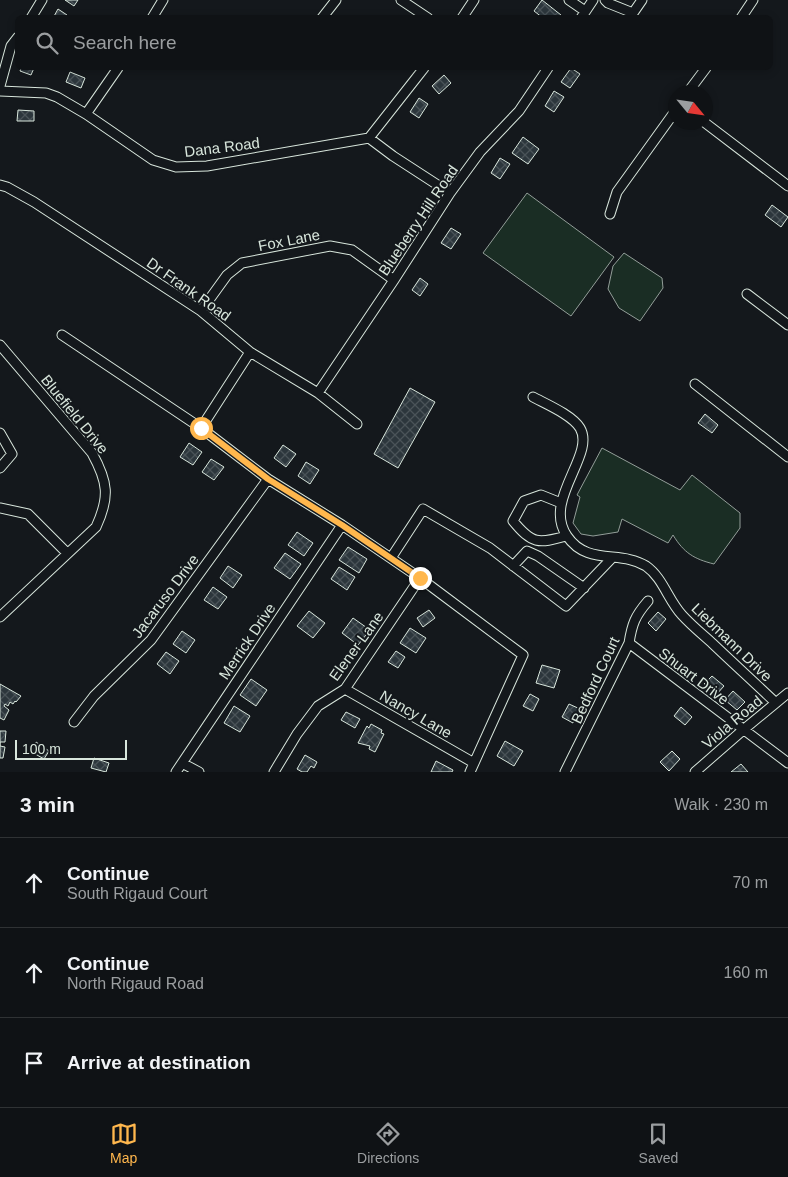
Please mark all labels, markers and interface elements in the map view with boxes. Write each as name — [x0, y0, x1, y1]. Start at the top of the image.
search box — [15, 15, 773, 70]
icon: search — [33, 29, 61, 57]
text: Search here — [73, 32, 177, 53]
north arrow — [668, 85, 713, 130]
street label: Dana Road — [183, 134, 261, 160]
street label: Blueberry Hill Road — [375, 162, 461, 278]
street label: Fox Lane — [257, 226, 321, 254]
street label: Dr Frank Road — [144, 254, 234, 324]
street label: Bluefield Drive — [38, 371, 112, 457]
route start — [190, 417, 213, 440]
street label: Jacaruso Drive — [128, 551, 202, 641]
route end — [409, 567, 432, 590]
street label: Liebmann Drive — [688, 599, 776, 685]
street label: Merrick Drive — [215, 600, 279, 682]
street label: Elener Lane — [325, 608, 387, 684]
street label: Bedford Court — [568, 633, 623, 726]
street label: Shuart Drive — [656, 644, 732, 708]
street label: Nancy Lane — [377, 687, 455, 741]
street label: Viola Road — [699, 692, 765, 752]
scale bar — [15, 737, 128, 760]
text: 100 m — [22, 741, 61, 757]
text: 3 min — [20, 793, 75, 816]
text: Walk · 230 m — [674, 796, 768, 813]
text: Continue — [67, 863, 149, 884]
icon: ahead — [20, 869, 48, 897]
text: 70 m — [732, 874, 768, 891]
text: South Rigaud Court — [67, 885, 208, 902]
text: Continue — [67, 953, 149, 974]
icon: ahead — [20, 959, 48, 987]
text: 160 m — [724, 964, 768, 981]
text: North Rigaud Road — [67, 975, 204, 992]
icon: arrive — [20, 1049, 48, 1077]
text: Arrive at destination — [67, 1052, 251, 1073]
tab: Map — [110, 1120, 138, 1166]
tab: Directions — [357, 1120, 419, 1166]
tab: Saved — [639, 1120, 678, 1166]

